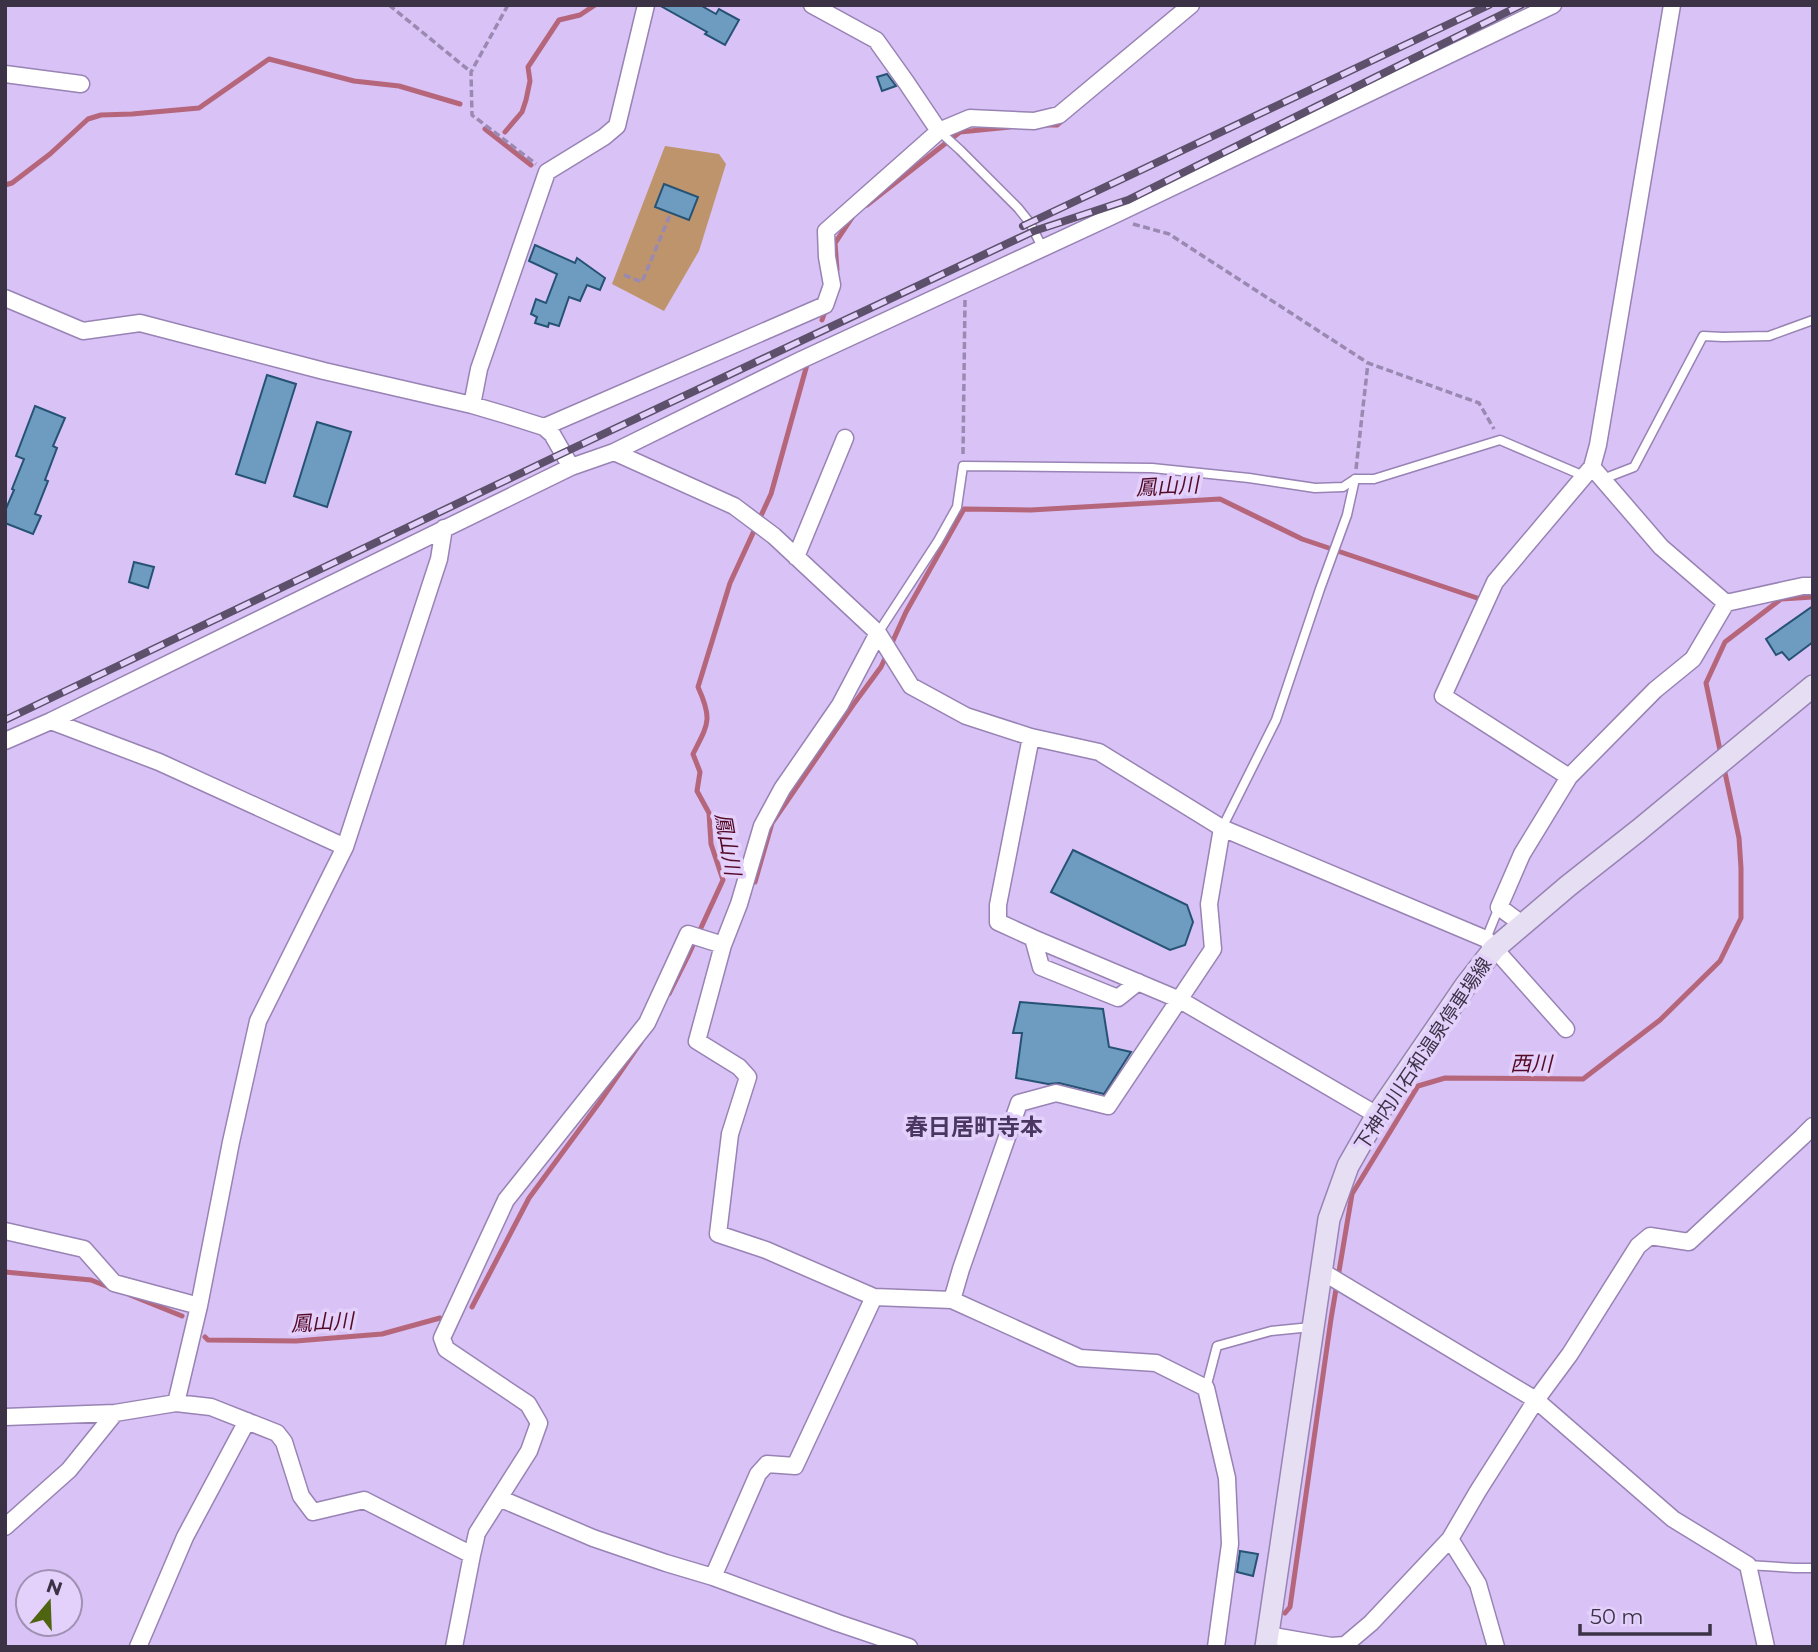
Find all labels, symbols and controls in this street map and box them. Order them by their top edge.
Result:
water label: 鳳山川 [1135,472,1201,500]
water label: 鳳山川 [710,811,746,879]
street label: 下神内川石和温泉停車場線 [1350,953,1496,1155]
water label: 西川 [1510,1051,1554,1076]
district label: 春日居町寺本 [905,1113,1043,1141]
water label: 鳳山川 [290,1308,356,1336]
north arrow [14,1568,84,1638]
text: N [43,1574,65,1601]
scale bar [1580,1592,1710,1636]
text: 50 m [1590,1604,1644,1629]

